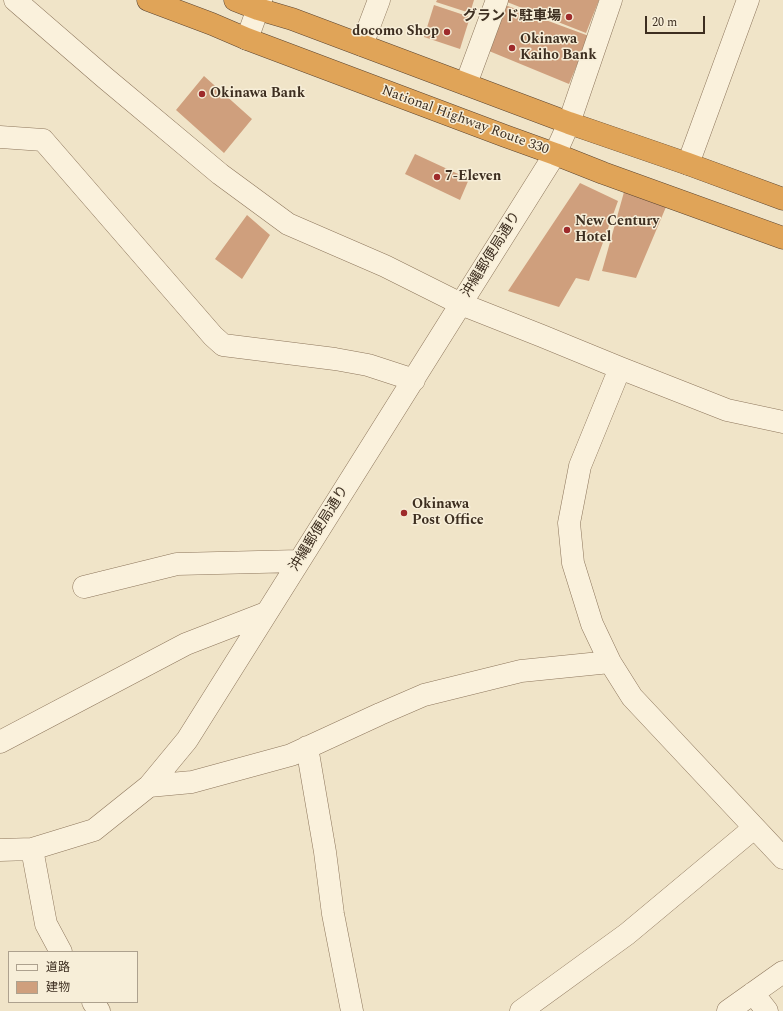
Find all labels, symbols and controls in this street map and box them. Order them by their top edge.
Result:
scale bar [647,8,707,34]
place label: グランド駐車場 [463,9,561,25]
marker: グランド駐車場 [564,12,574,22]
text: 20 m [652,13,677,32]
place label: docomo Shop [352,24,439,40]
marker: docomo Shop [442,27,452,37]
place label: Okinawa Kaiho Bank [520,32,597,64]
marker: Okinawa Kaiho Bank [507,43,517,53]
street label: National Highway Route 330 [379,83,551,159]
place label: Okinawa Bank [210,86,305,102]
marker: Okinawa Bank [197,89,207,99]
place label: 7-Eleven [445,169,501,185]
marker: 7-Eleven [432,172,442,182]
street label: 沖縄郵便局通り [459,209,525,301]
place label: New Century Hotel [575,214,659,246]
marker: New Century Hotel [562,225,572,235]
street label: 沖縄郵便局通り [287,483,353,575]
place label: Okinawa Post Office [412,497,484,530]
marker: Okinawa Post Office [399,508,409,518]
legend [8,951,138,1003]
text: 道路 [46,958,70,977]
text: 建物 [46,978,70,997]

